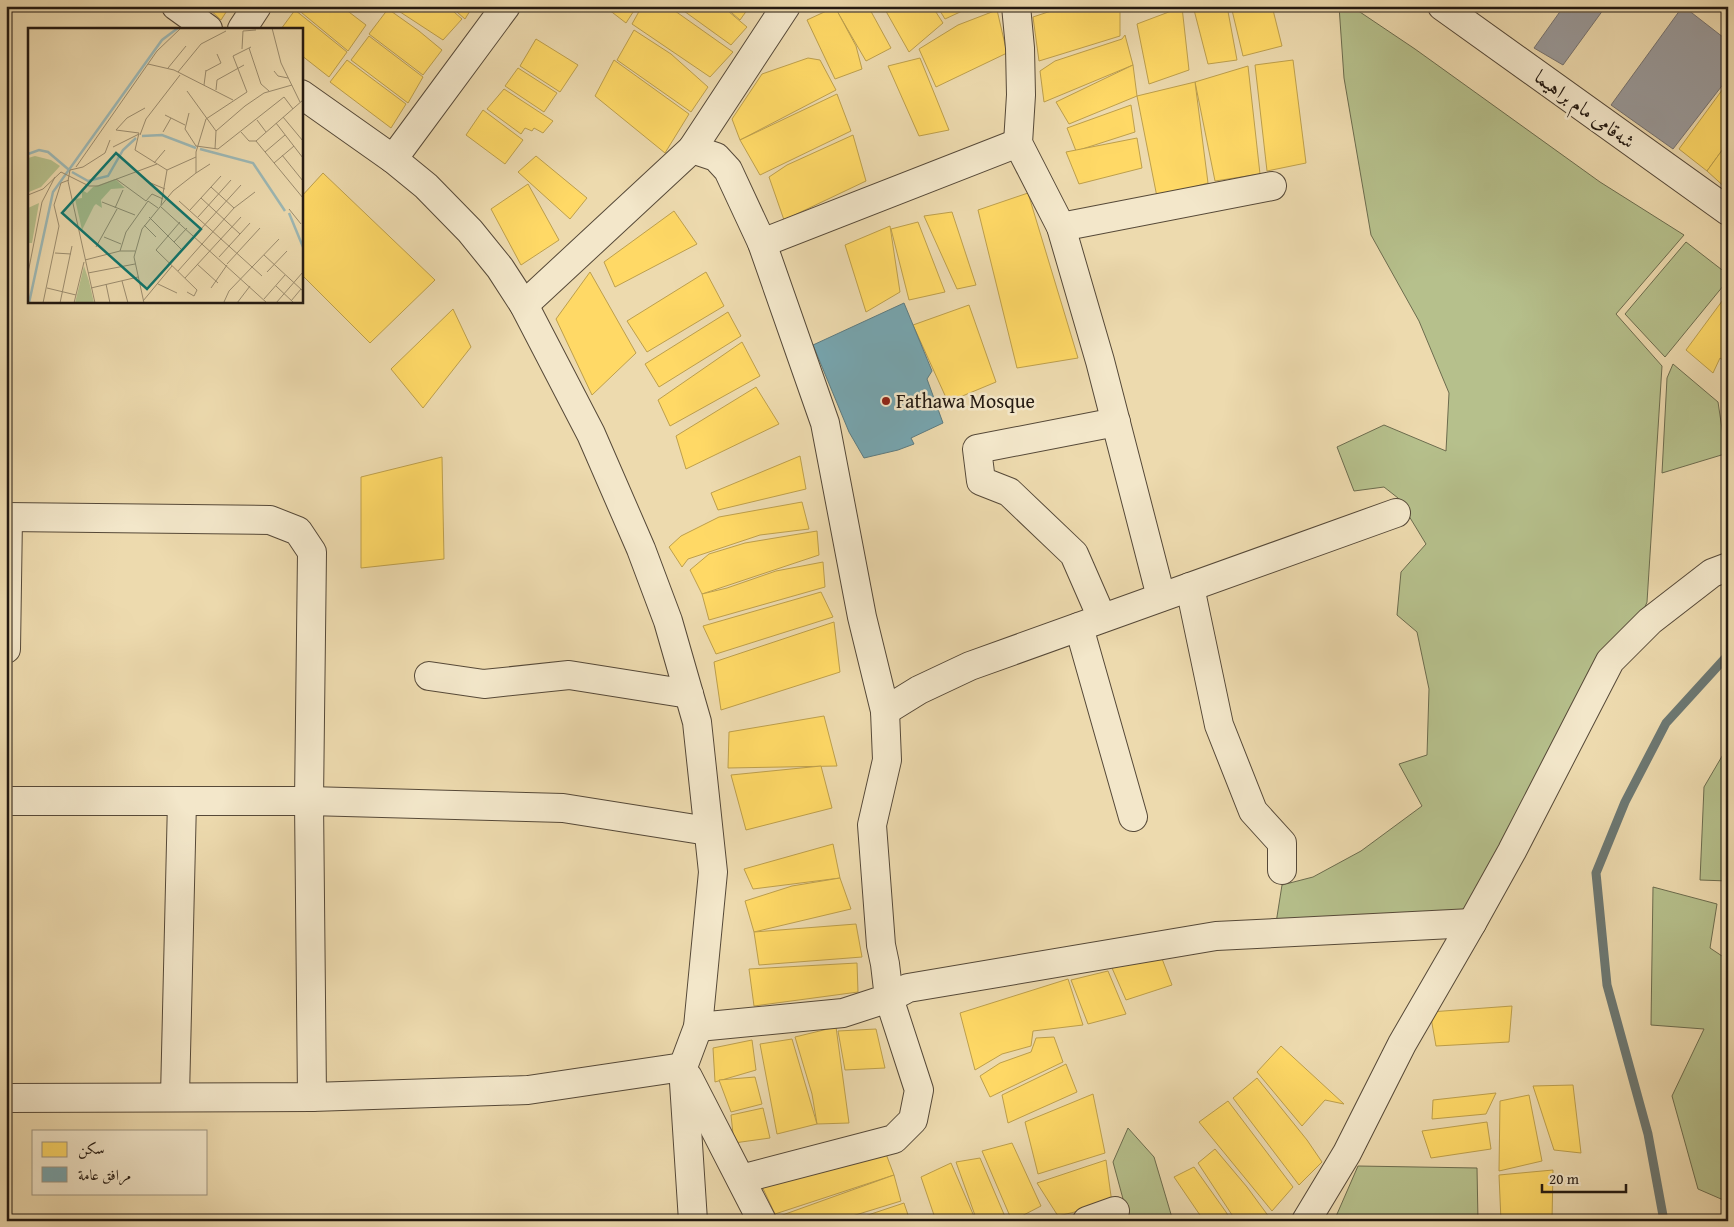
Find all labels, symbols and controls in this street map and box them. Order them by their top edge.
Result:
inset map [28,28,302,302]
street label: شەقامی مام براهیما [1526,62,1642,158]
place label: Fathawa Mosque [896,386,1035,415]
marker: Fathawa Mosque [880,395,892,407]
legend [32,1130,208,1194]
text: سكن [78,1138,105,1159]
scale bar [1542,1162,1625,1194]
text: مرافق عامة [78,1164,131,1186]
text: 20 m [1549,1168,1580,1189]

